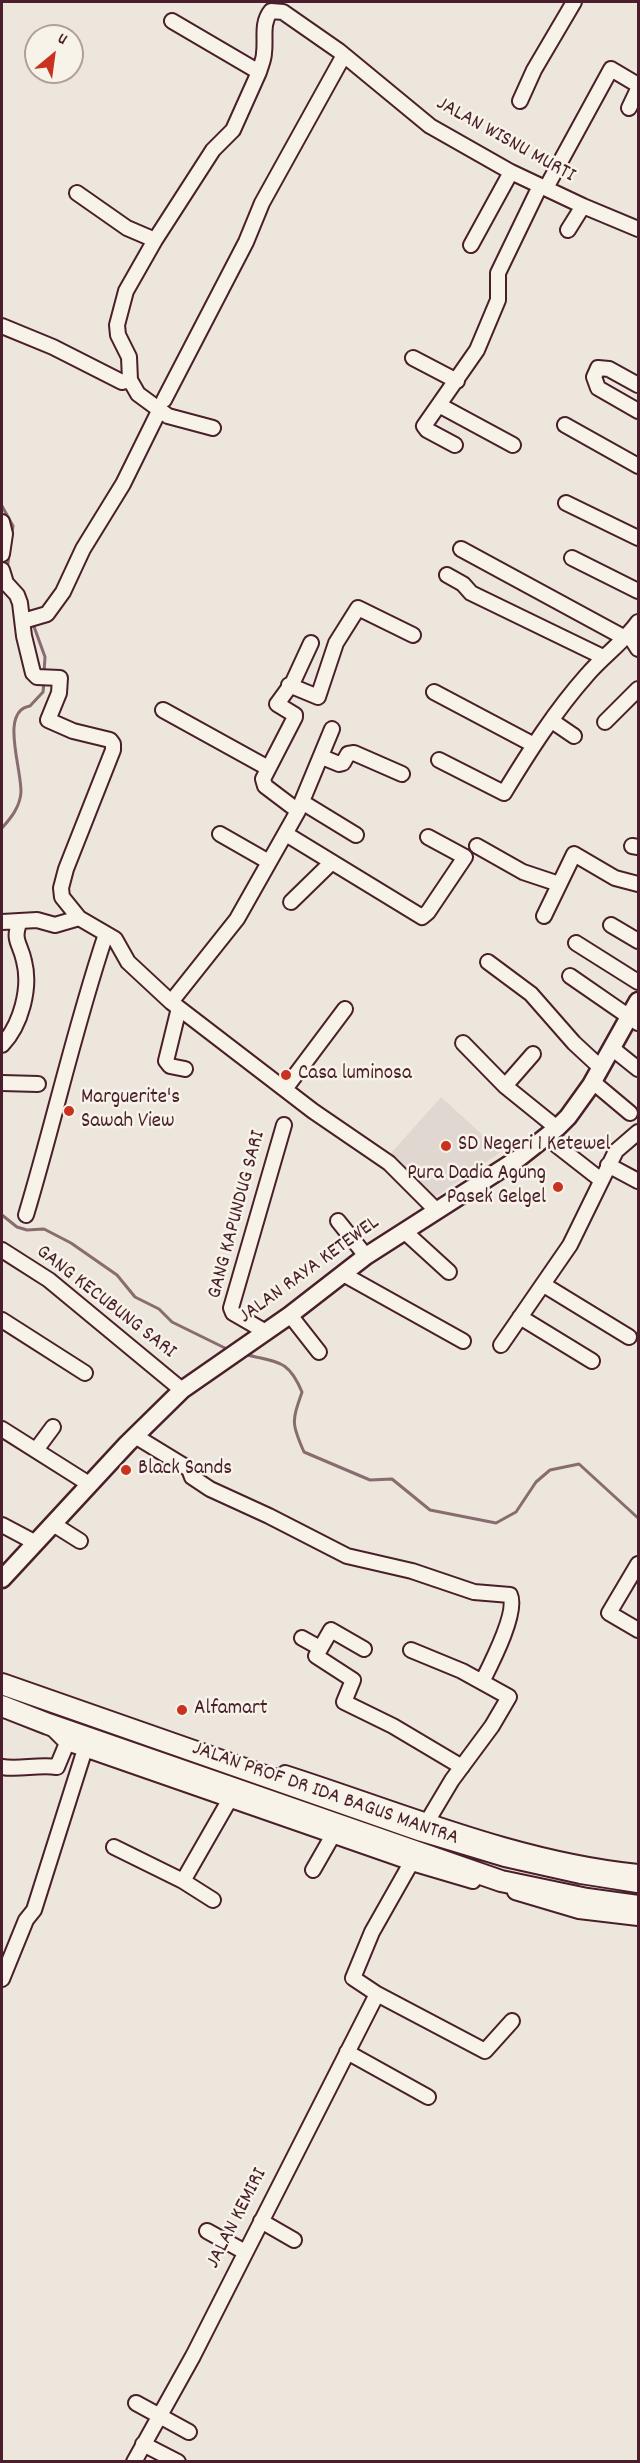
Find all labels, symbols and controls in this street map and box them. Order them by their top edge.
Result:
north arrow [24,24,84,84]
text: U [53,28,71,51]
street label: JALAN WISNU MURTI [431,92,579,190]
place label: Casa luminosa [298,1062,412,1088]
marker: Casa luminosa [279,1068,293,1082]
place label: Marguerite's Sawah View [81,1086,180,1136]
marker: Marguerite's Sawah View [62,1104,76,1118]
street label: GANG KAPUNDUG SARI [203,1128,273,1302]
place label: SD Negeri 1 Ketewel [458,1133,611,1159]
marker: SD Negeri 1 Ketewel [439,1139,453,1153]
place label: Pura Dadia Agung Pasek Gelgel [407,1162,546,1212]
marker: Pura Dadia Agung Pasek Gelgel [551,1180,565,1194]
street label: JALAN RAYA KETEWEL [235,1212,385,1330]
street label: GANG KECUBUNG SARI [30,1240,180,1366]
place label: Black Sands [138,1457,232,1483]
marker: Black Sands [119,1463,133,1477]
place label: Alfamart [194,1697,268,1723]
marker: Alfamart [175,1703,189,1717]
street label: JALAN PROF DR IDA BAGUS MANTRA [188,1737,462,1853]
street label: JALAN KEMIRI [202,2165,274,2273]

